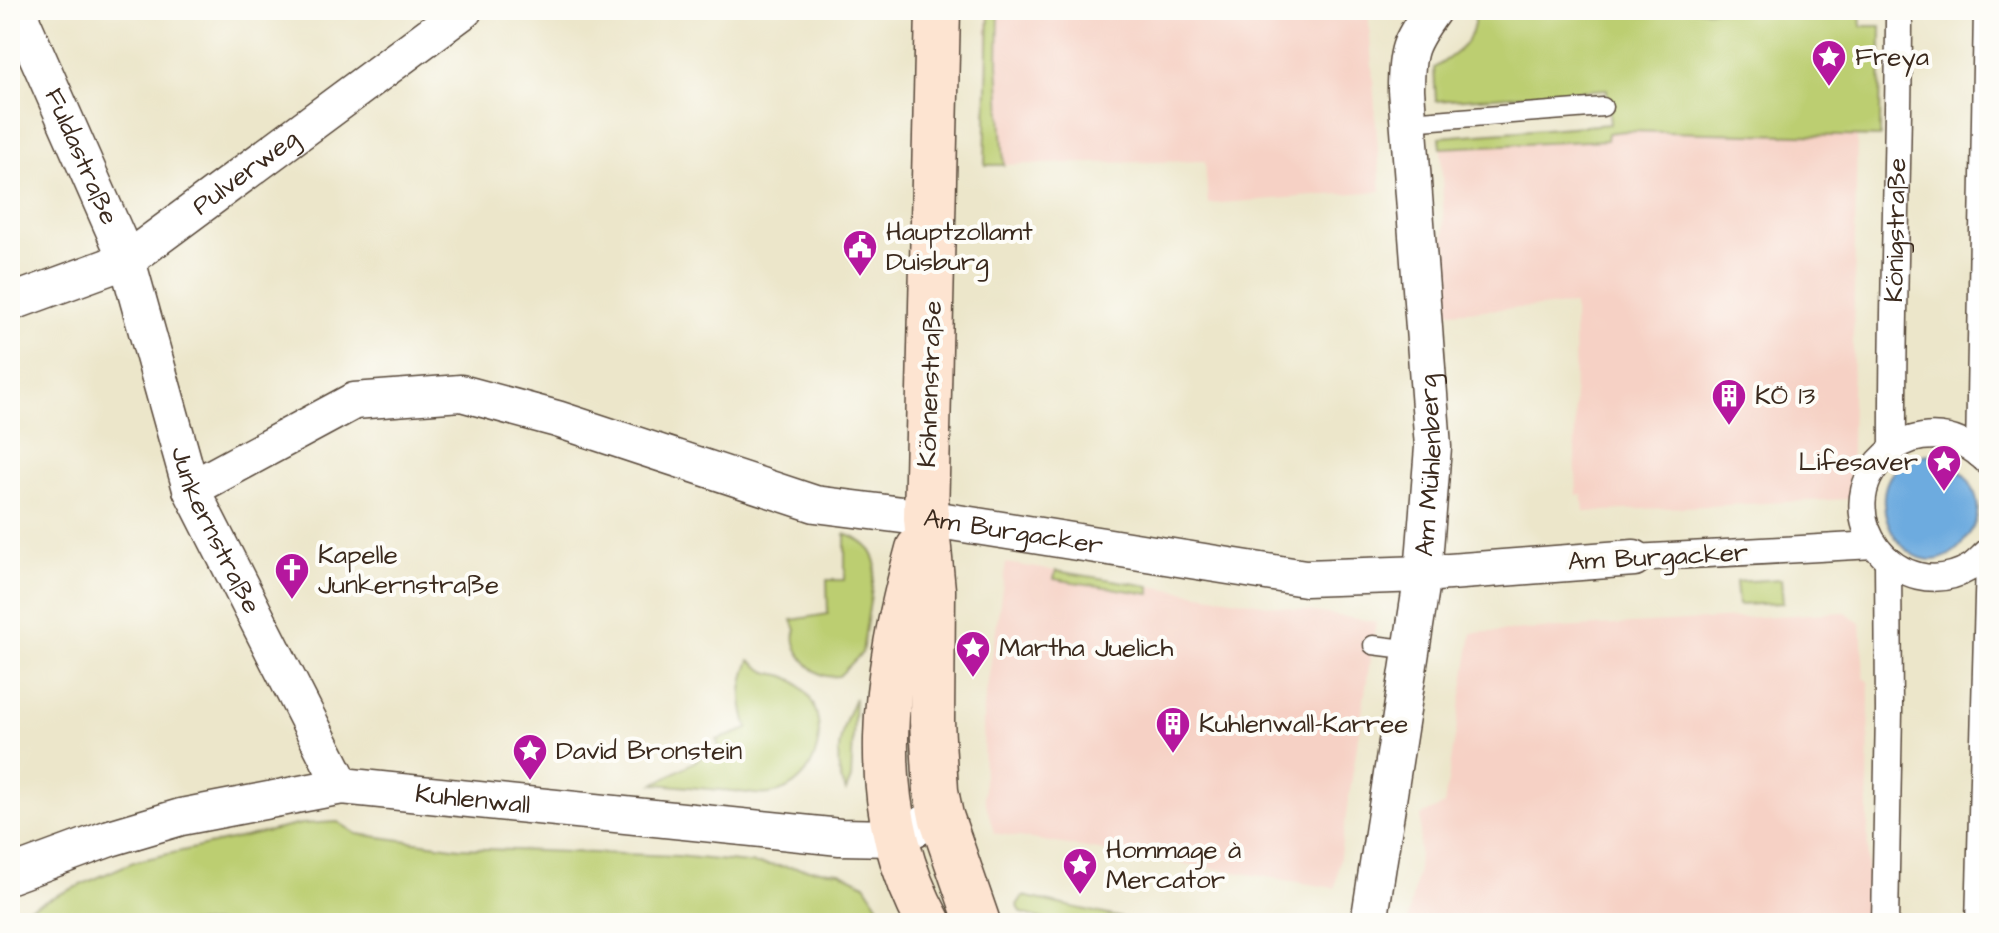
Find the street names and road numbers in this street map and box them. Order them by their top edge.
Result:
street label: Fuldastraße [36,83,127,230]
street label: Pulverweg [185,121,307,224]
street label: Königstraße [1876,157,1915,303]
street label: Köhnenstraße [909,300,951,468]
street label: Am Mühlenberg [1406,373,1451,558]
street label: Junkernstraße [162,442,269,620]
street label: Am Burgacker [921,500,1106,564]
street label: Am Burgacker [1567,534,1749,582]
street label: Kuhlenwall [413,776,532,823]

